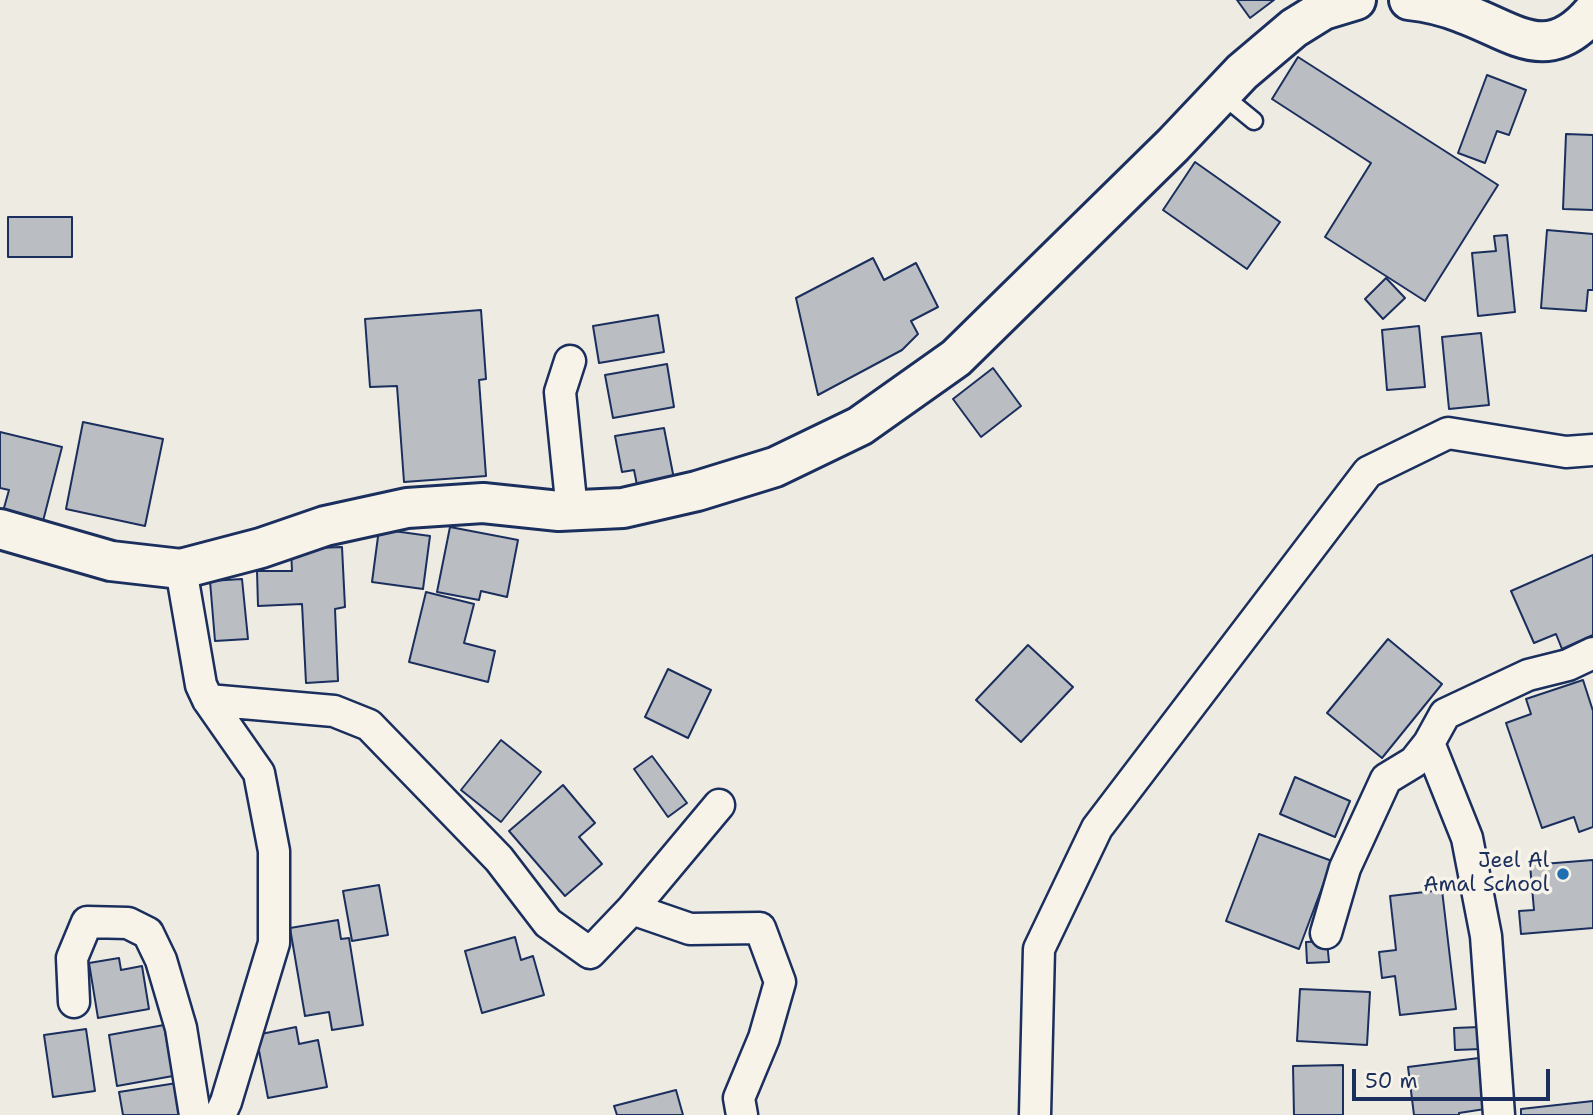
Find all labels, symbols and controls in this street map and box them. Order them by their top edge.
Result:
place label: Jeel Al Amal School [1423,849,1549,899]
marker: Jeel Al Amal School [1555,866,1571,882]
scale bar [1355,1056,1553,1100]
text: 50 m [1365,1067,1418,1095]

